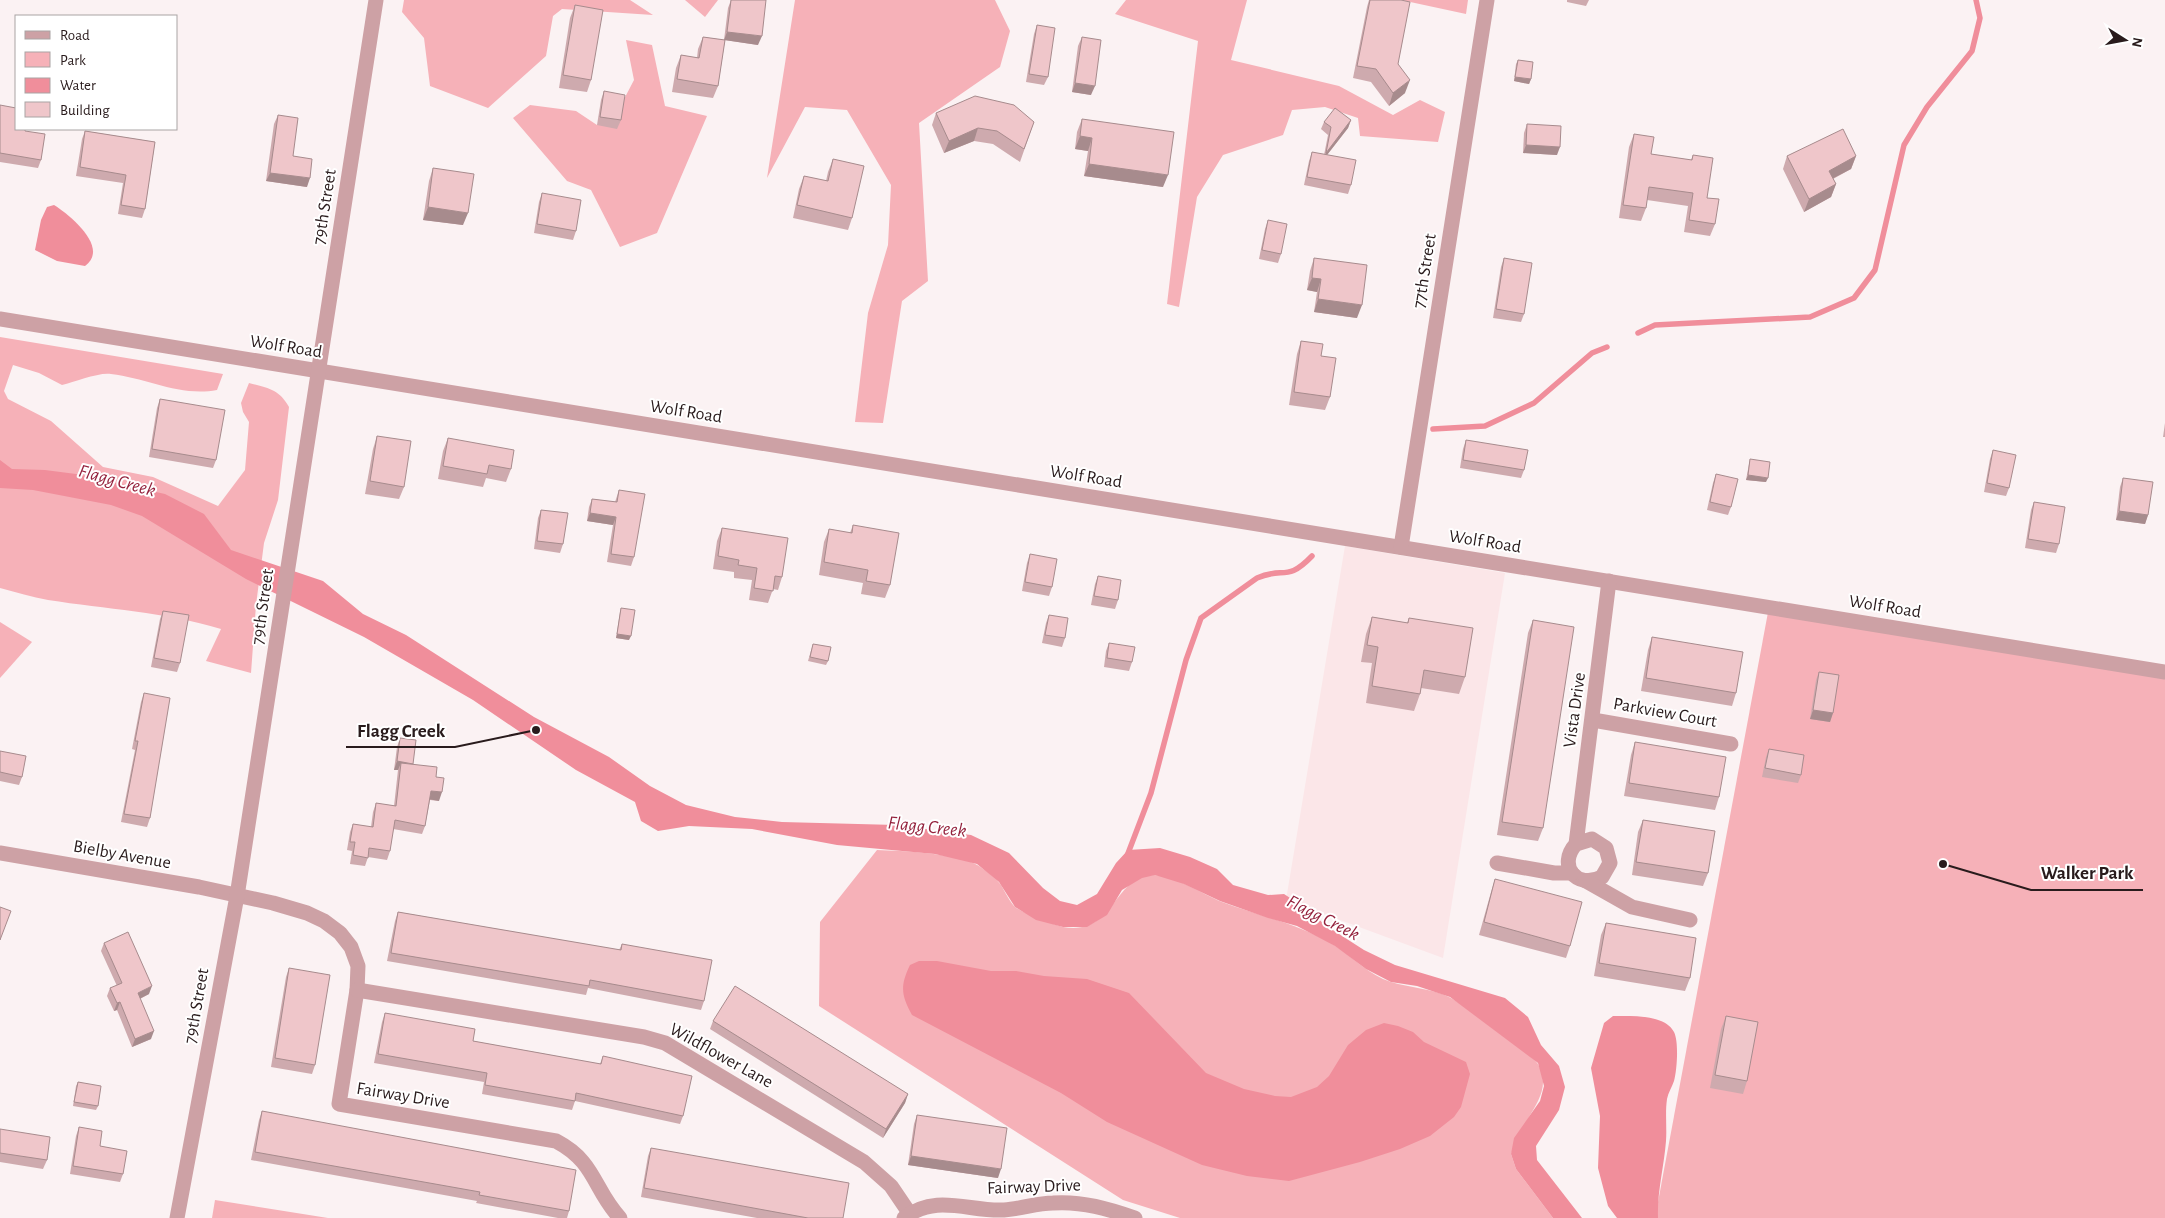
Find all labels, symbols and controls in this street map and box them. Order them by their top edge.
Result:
legend [15,15,178,130]
north arrow [2100,15,2150,65]
text: Road [60,28,90,43]
text: N [2129,36,2145,48]
text: Park [60,53,86,68]
text: Water [60,78,96,93]
text: Building [60,103,110,118]
street label: 79th Street [310,168,340,246]
street label: 77th Street [1410,232,1440,310]
street label: Wolf Road [249,332,323,362]
street label: Wolf Road [649,397,723,427]
water label: Flagg Creek [76,462,158,500]
street label: Wolf Road [1049,462,1123,492]
street label: Wolf Road [1448,527,1522,557]
street label: 79th Street [249,568,277,646]
street label: Wolf Road [1848,592,1922,622]
street label: Vista Drive [1561,671,1589,749]
street label: Parkview Court [1612,695,1718,731]
callout: Flagg Creek [346,713,455,747]
text: Flagg Creek [357,722,446,741]
water label: Flagg Creek [887,813,967,841]
street label: Bielby Avenue [72,838,172,872]
callout: Walker Park [2031,856,2143,890]
text: Walker Park [2041,864,2134,883]
water label: Flagg Creek [1284,892,1363,944]
street label: 79th Street [182,967,213,1045]
street label: Wildflower Lane [666,1020,776,1092]
street label: Fairway Drive [355,1080,451,1112]
street label: Fairway Drive [987,1176,1081,1198]

